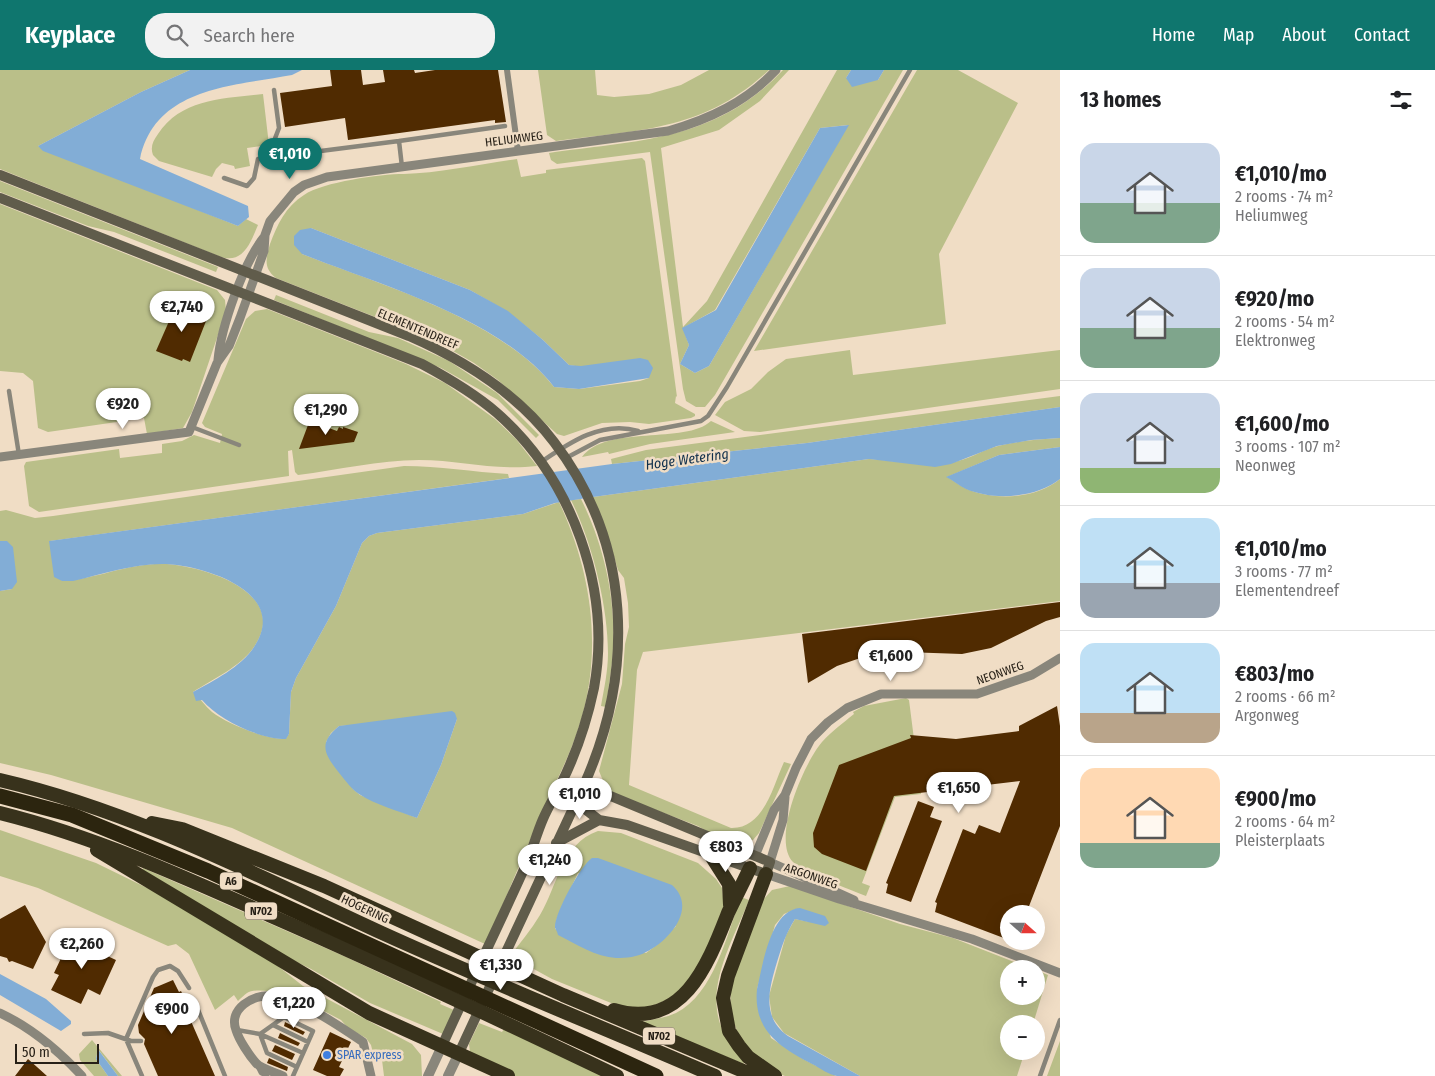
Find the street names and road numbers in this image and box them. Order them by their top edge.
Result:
street label: HELIUMWEG [484,128,544,150]
street label: ELEMENTENDREEF [375,306,461,353]
street label: NEONWEG [975,658,1026,688]
street label: ARGONWEG [782,860,840,892]
road number: A6 [220,872,242,889]
street label: HOGERING [339,892,391,926]
road number: N702 [245,902,277,919]
road number: N702 [643,1028,675,1044]

